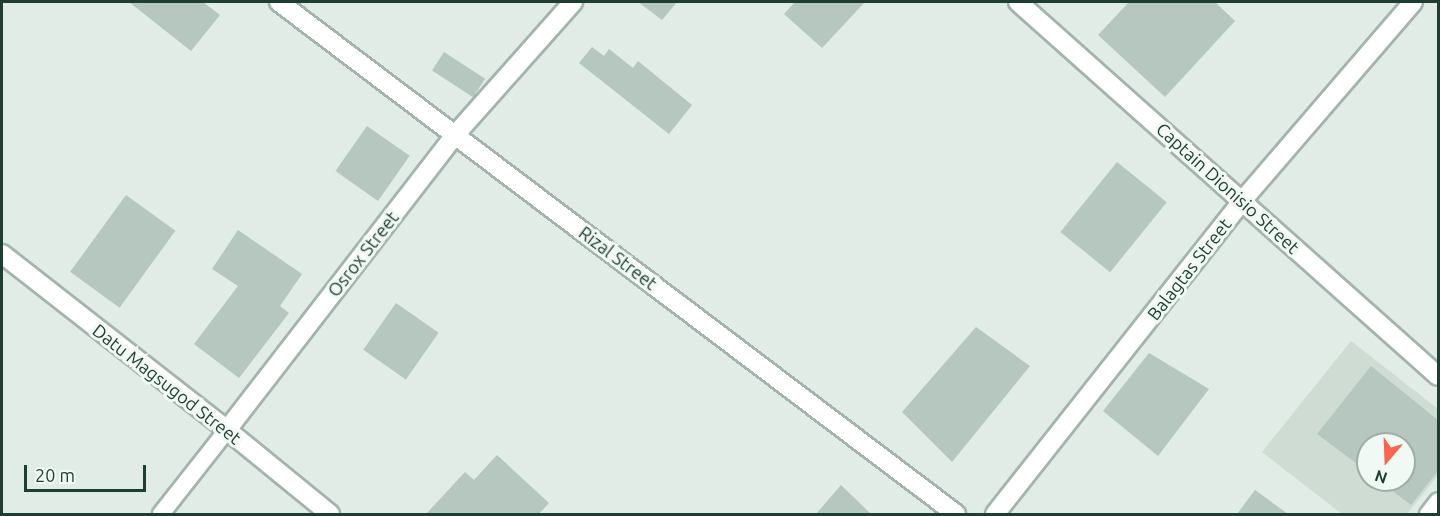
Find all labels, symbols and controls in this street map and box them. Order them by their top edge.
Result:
street label: Captain Dionisio Street [1152,118,1304,258]
street label: Osrox Street [323,207,403,301]
street label: Balagtas Street [1142,214,1236,324]
street label: Rizal Street [575,222,661,294]
street label: Datu Magsugod Street [88,319,246,449]
north arrow [1356,432,1416,492]
scale bar [27,453,148,491]
text: 20 m [35,465,75,485]
text: N [1372,467,1389,488]

